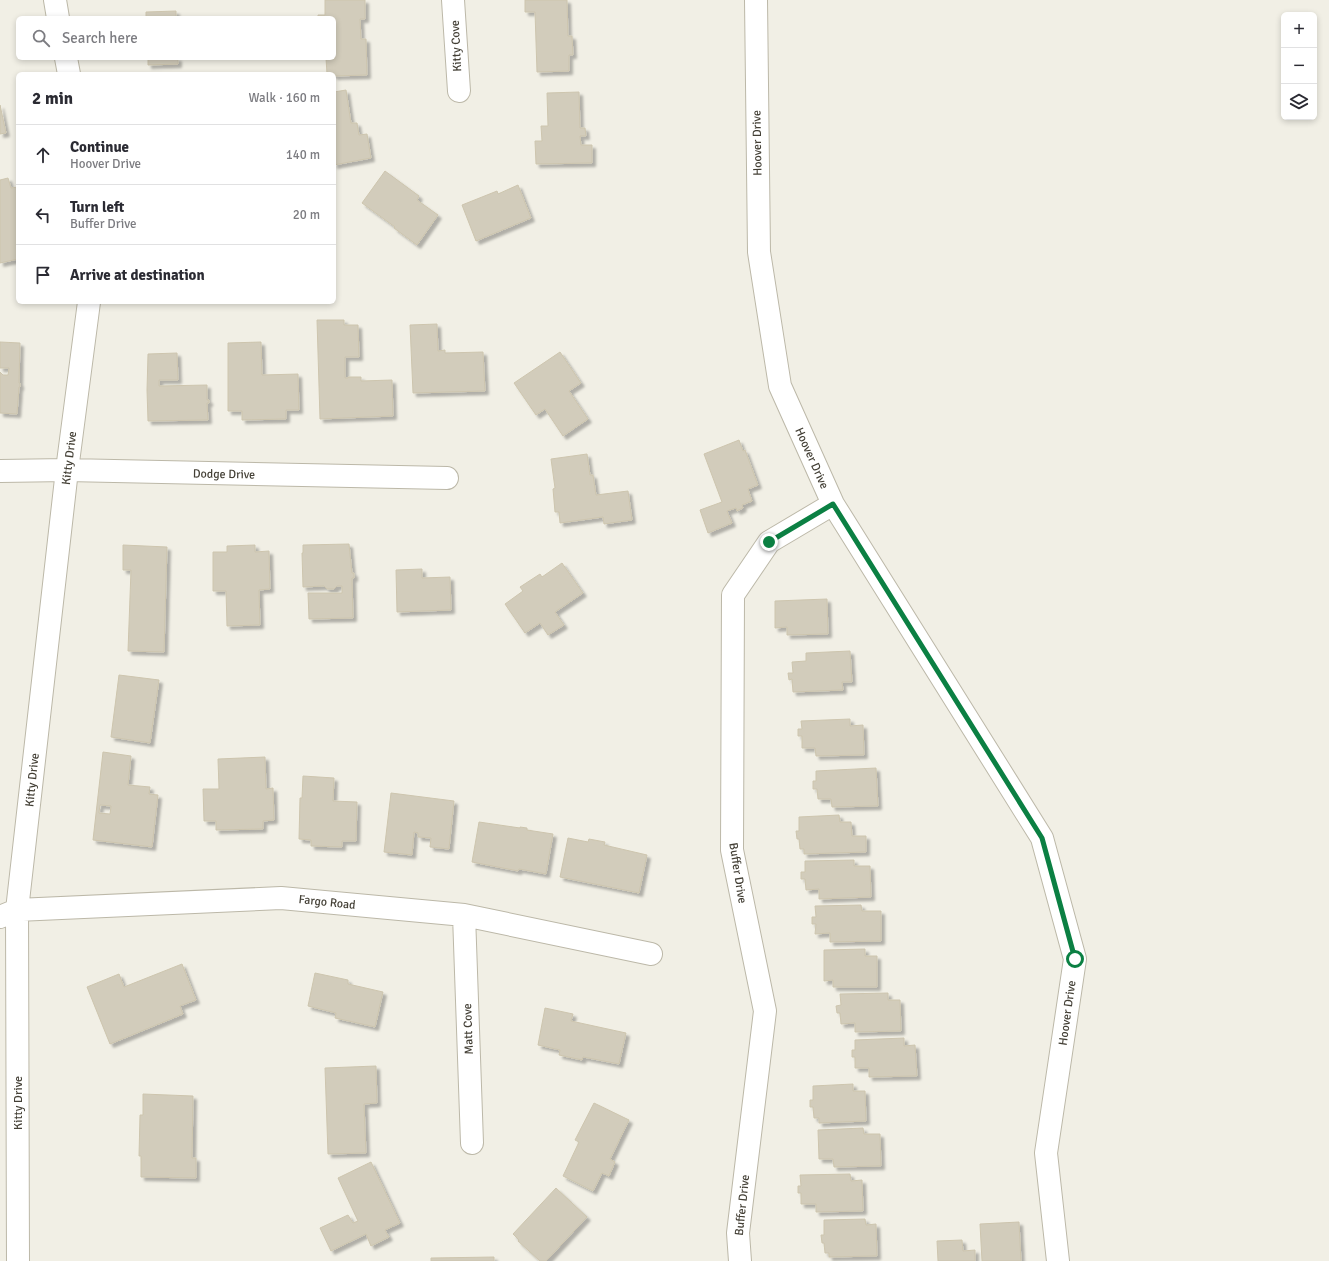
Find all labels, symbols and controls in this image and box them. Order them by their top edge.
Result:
map controls [1281,12,1317,120]
button: + [1281,12,1317,48]
search box [16,16,336,60]
street label: Kitty Cove [448,20,465,72]
icon: search [30,27,52,49]
text: Search here [62,29,138,47]
button: − [1281,48,1317,84]
button: layers [1281,84,1317,120]
text: 2 min [32,88,73,109]
text: Walk · 160 m [249,90,320,106]
street label: Hoover Drive [749,110,766,176]
text: Continue [70,138,129,156]
icon: ahead [32,144,54,166]
text: 140 m [286,147,320,163]
text: Hoover Drive [70,156,141,172]
text: Turn left [70,198,124,216]
icon: left [32,204,54,226]
text: 20 m [293,207,320,223]
text: Buffer Drive [70,216,136,232]
icon: arrive [32,264,54,286]
text: Arrive at destination [70,266,205,284]
street label: Hoover Drive [791,425,832,491]
street label: Kitty Drive [59,430,80,486]
street label: Dodge Drive [193,466,255,483]
route end [760,533,778,551]
street label: Kitty Drive [22,752,43,808]
street label: Buffer Drive [725,842,750,905]
street label: Fargo Road [298,892,356,913]
route start [1066,950,1084,968]
street label: Hoover Drive [1055,980,1079,1047]
street label: Matt Cove [460,1003,477,1055]
street label: Kitty Drive [11,1076,26,1130]
street label: Buffer Drive [732,1174,753,1236]

